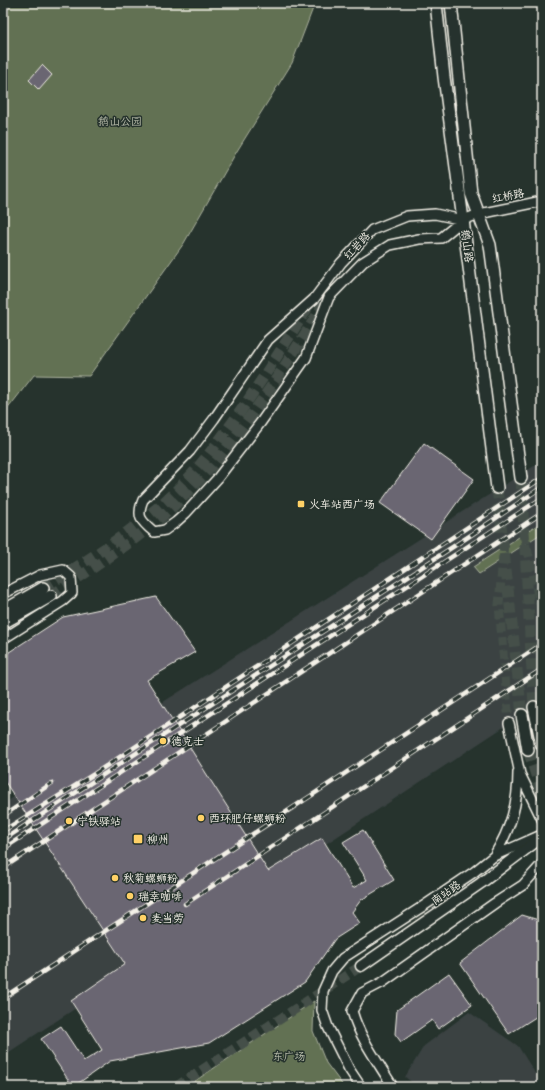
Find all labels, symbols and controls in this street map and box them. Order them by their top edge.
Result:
park label: 鹅山公园 [98,114,142,129]
street label: 红桥路 [490,185,526,207]
street label: 红岩路 [340,229,374,263]
street label: 鹅山路 [458,229,476,263]
place label: 火车站西广场 [309,497,375,512]
marker: 火车站西广场 [296,499,306,509]
place label: 德克士 [171,734,204,749]
marker: 德克士 [158,736,168,746]
place label: 西环肥仔螺蛳粉 [209,811,286,826]
marker: 西环肥仔螺蛳粉 [196,813,206,823]
place label: 宁铁驿站 [77,814,121,829]
marker: 宁铁驿站 [64,816,74,826]
place label: 柳州 [147,832,169,847]
marker: 柳州 [132,833,144,845]
place label: 秋菊螺蛳粉 [123,871,178,886]
marker: 秋菊螺蛳粉 [110,873,120,883]
street label: 南站路 [428,877,464,909]
place label: 瑞幸咖啡 [138,889,182,904]
marker: 瑞幸咖啡 [125,891,135,901]
place label: 麦当劳 [151,911,184,926]
marker: 麦当劳 [138,913,148,923]
park label: 东广场 [273,1049,306,1064]

